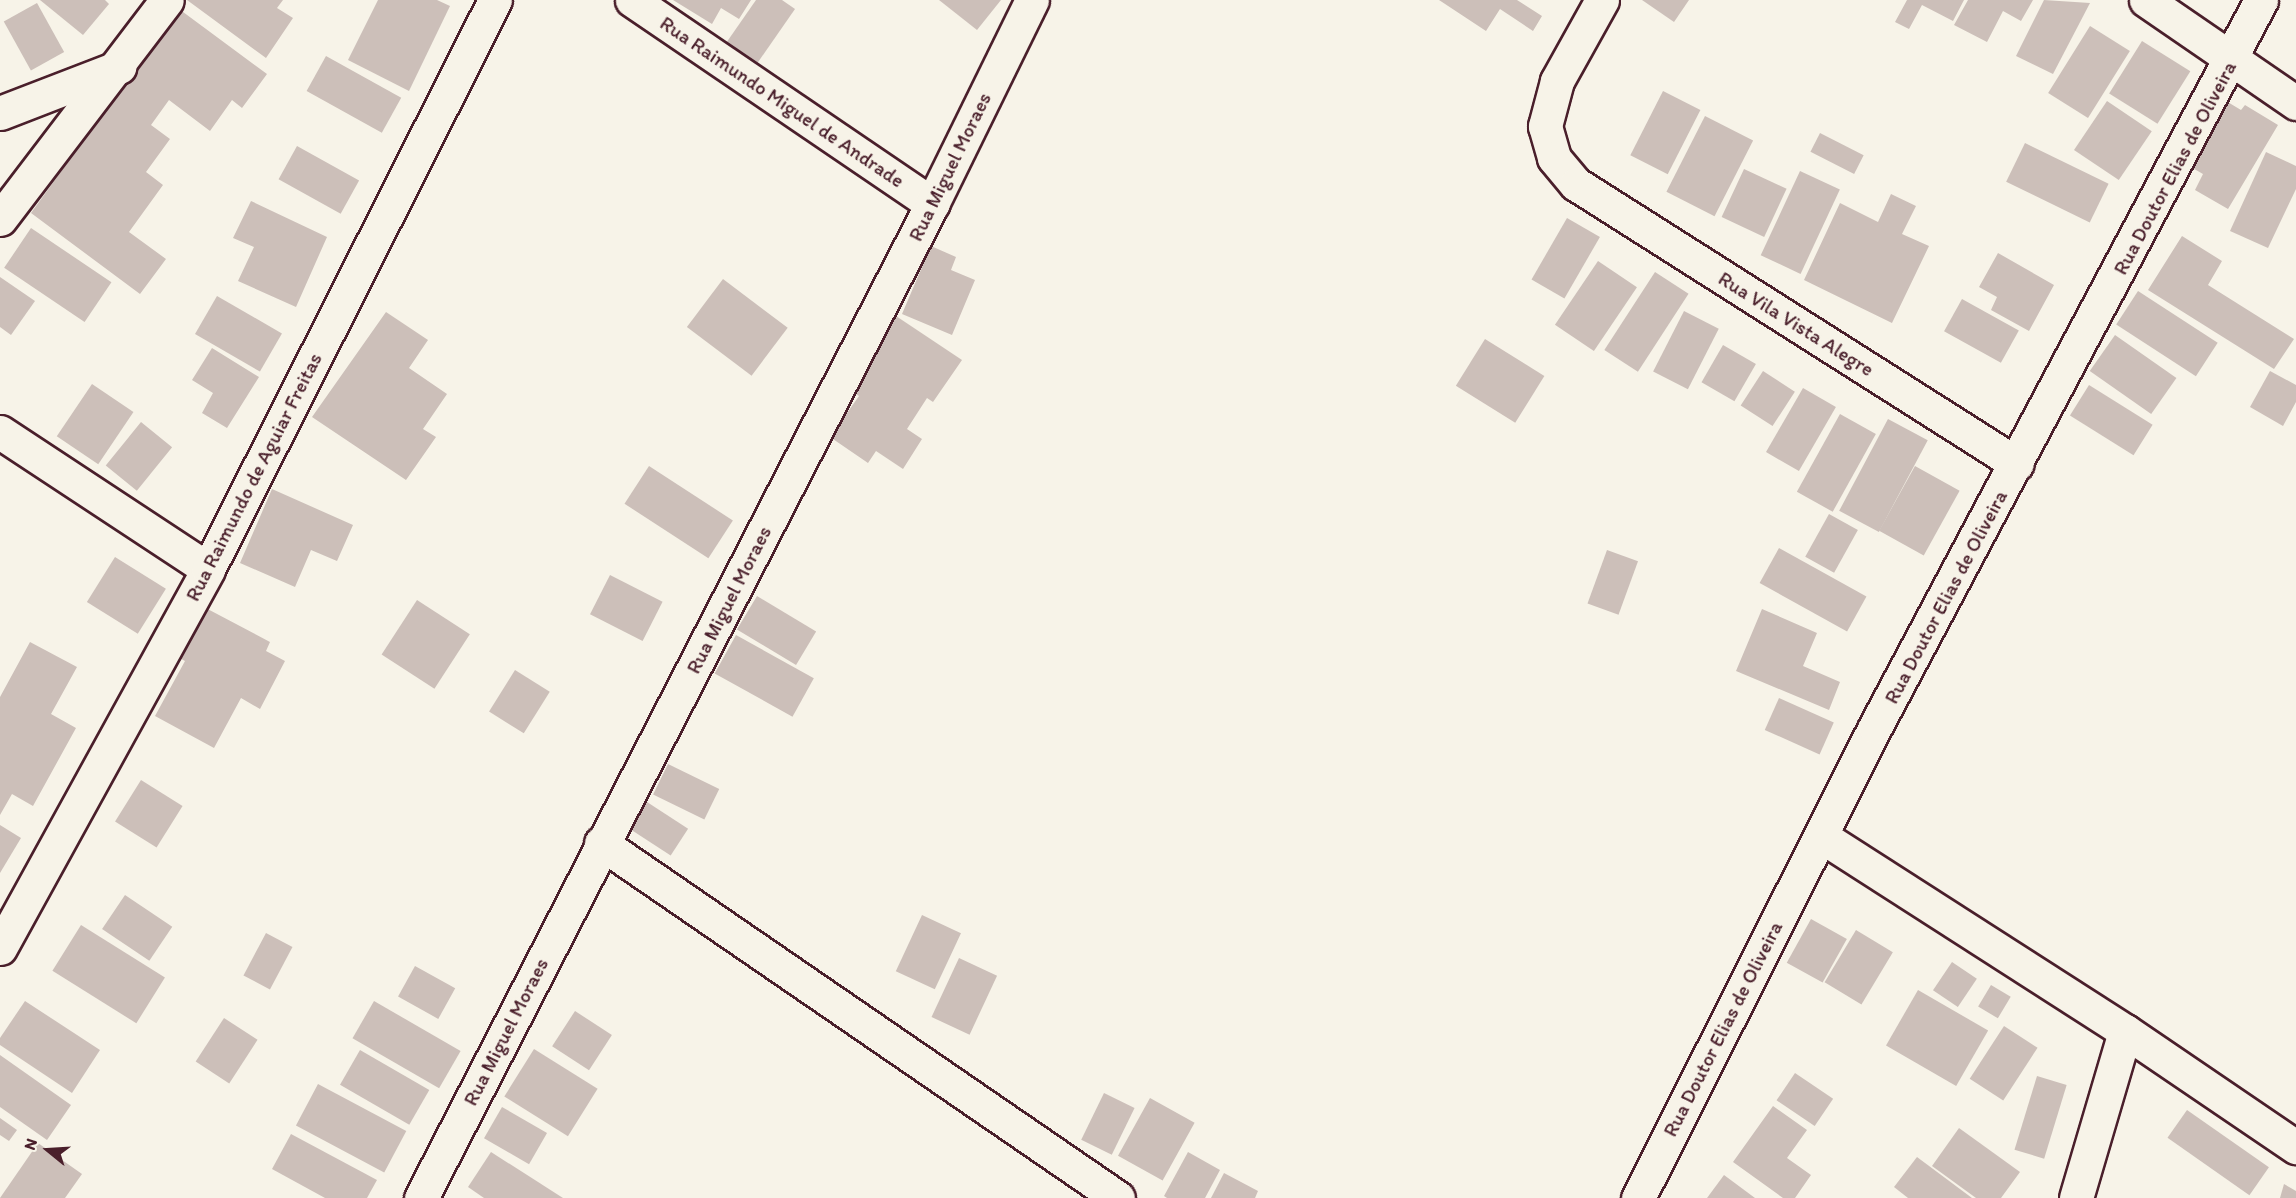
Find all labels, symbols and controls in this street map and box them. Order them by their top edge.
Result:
street label: Rua Raimundo Miguel de Andrade [655,11,909,193]
street label: Rua Doutor Elias de Oliveira [2108,57,2242,279]
street label: Rua Miguel Moraes [904,89,996,245]
street label: Rua Vila Vista Alegre [1714,267,1878,381]
street label: Rua Raimundo de Aguiar Freitas [181,349,327,605]
street label: Rua Doutor Elias de Oliveira [1879,486,2013,708]
street label: Rua Miguel Moraes [682,523,776,677]
street label: Rua Doutor Elias de Oliveira [1658,917,1788,1141]
street label: Rua Miguel Moraes [459,955,553,1109]
north arrow [18,1120,78,1180]
text: N [20,1136,41,1152]

